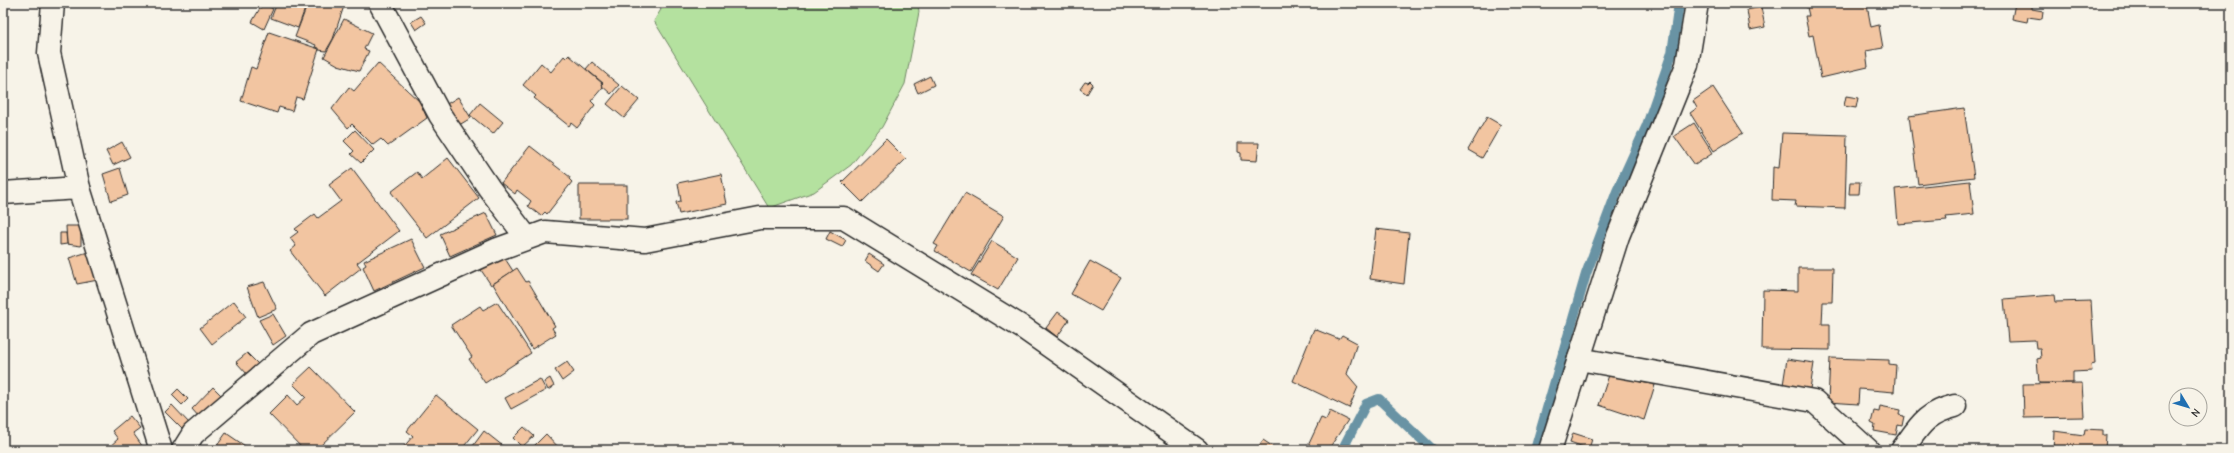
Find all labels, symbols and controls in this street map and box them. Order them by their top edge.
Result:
north arrow [2168,387,2208,427]
text: N [2188,406,2203,420]

